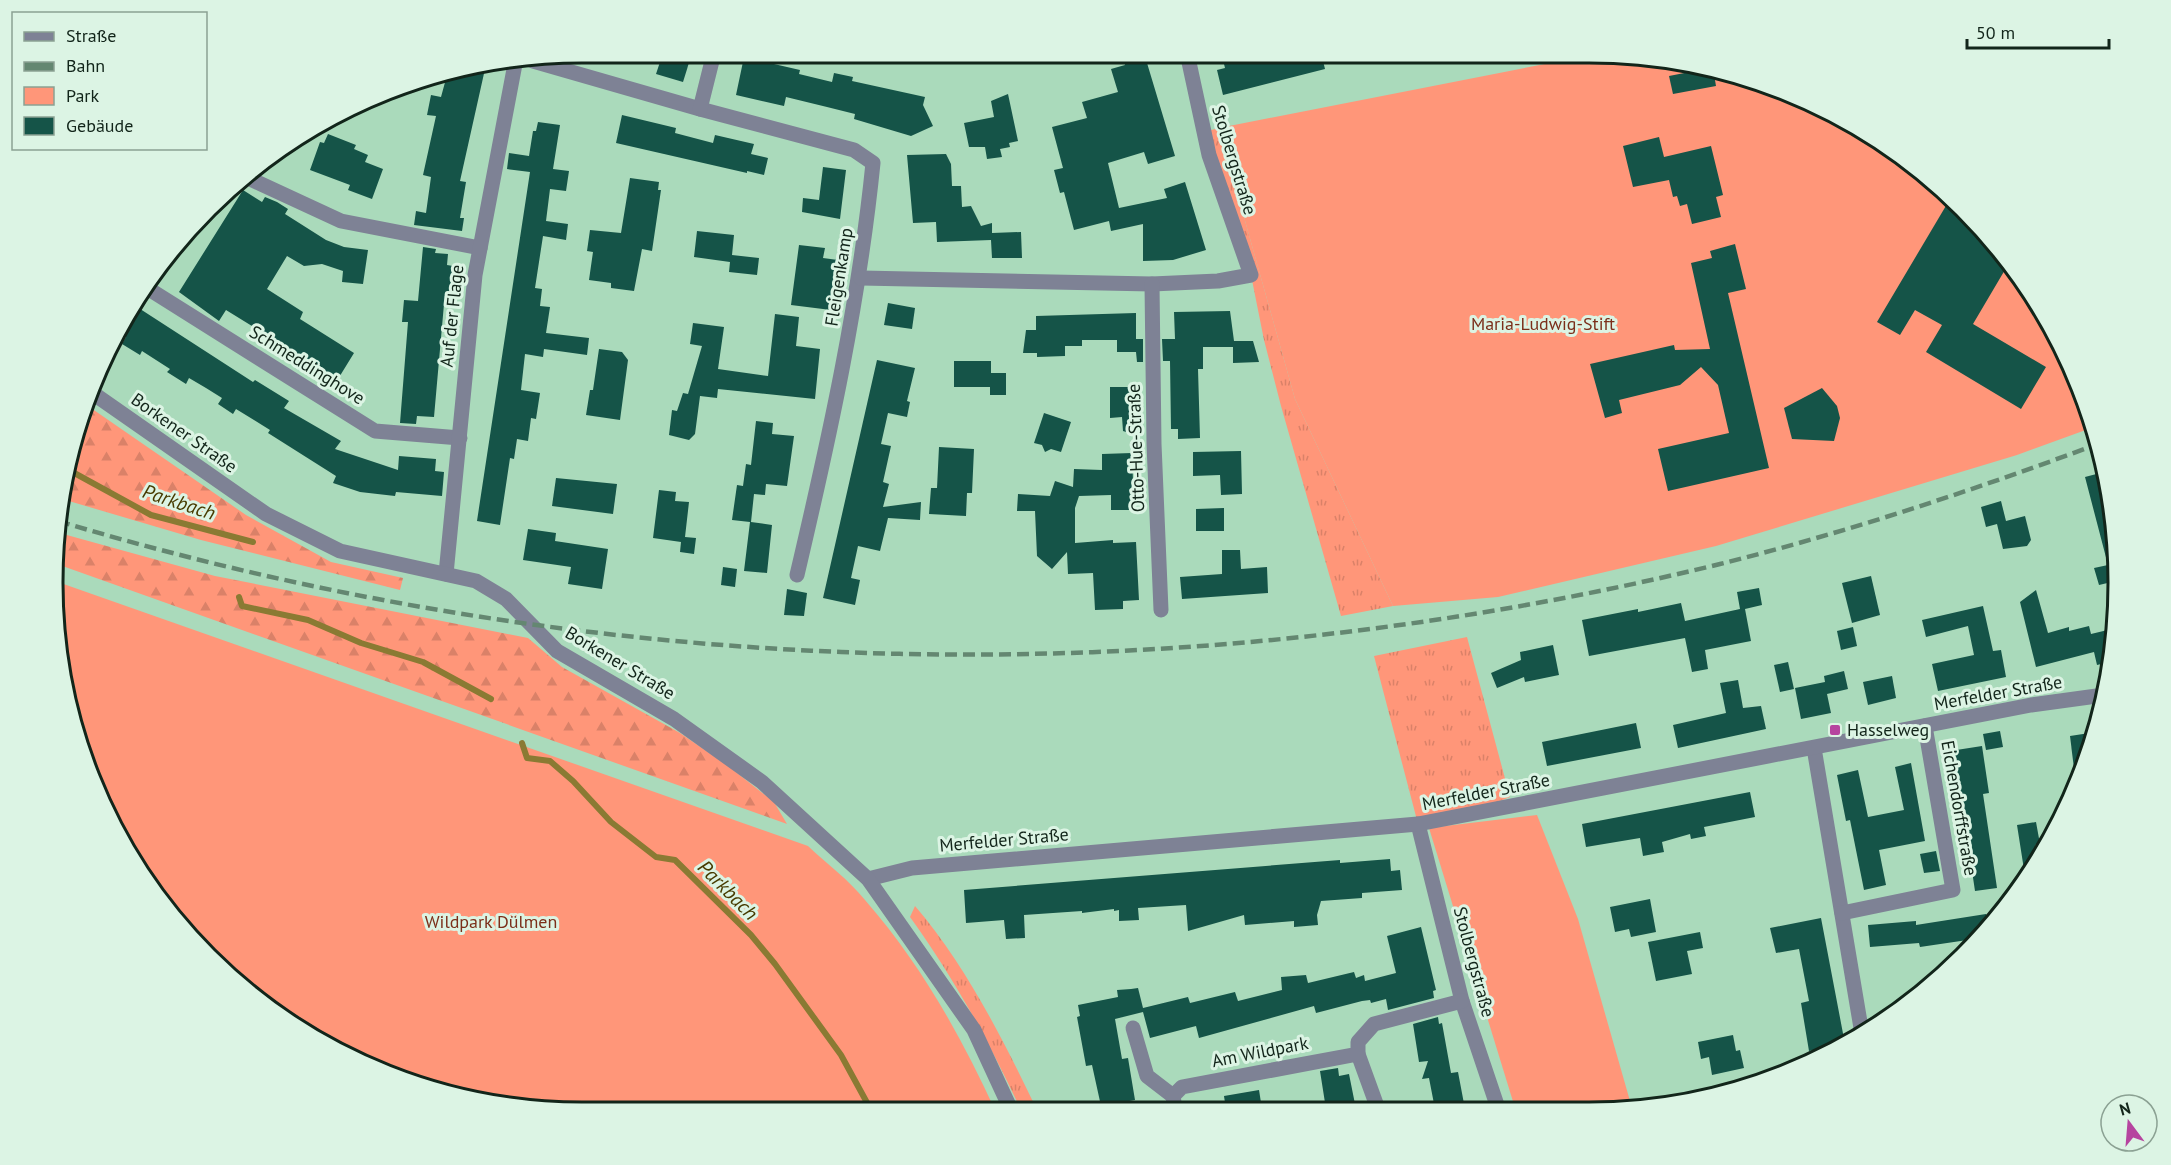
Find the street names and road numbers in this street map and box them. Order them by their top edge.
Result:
street label: Stolbergstraße [1207,102,1262,218]
street label: Fleigenkamp [819,226,858,328]
street label: Auf der Flage [435,264,468,368]
street label: Schmeddinghove [245,320,369,409]
street label: Otto-Hue-Straße [1122,383,1149,513]
street label: Borkener Straße [127,388,242,478]
street label: Borkener Straße [561,621,679,704]
street label: Merfelder Straße [1932,670,2064,715]
street label: Eichendorffstraße [1936,739,1983,877]
street label: Merfelder Straße [1420,768,1552,815]
street label: Merfelder Straße [938,822,1070,857]
street label: Stolbergstraße [1449,904,1500,1020]
street label: Am Wildpark [1210,1031,1310,1072]

